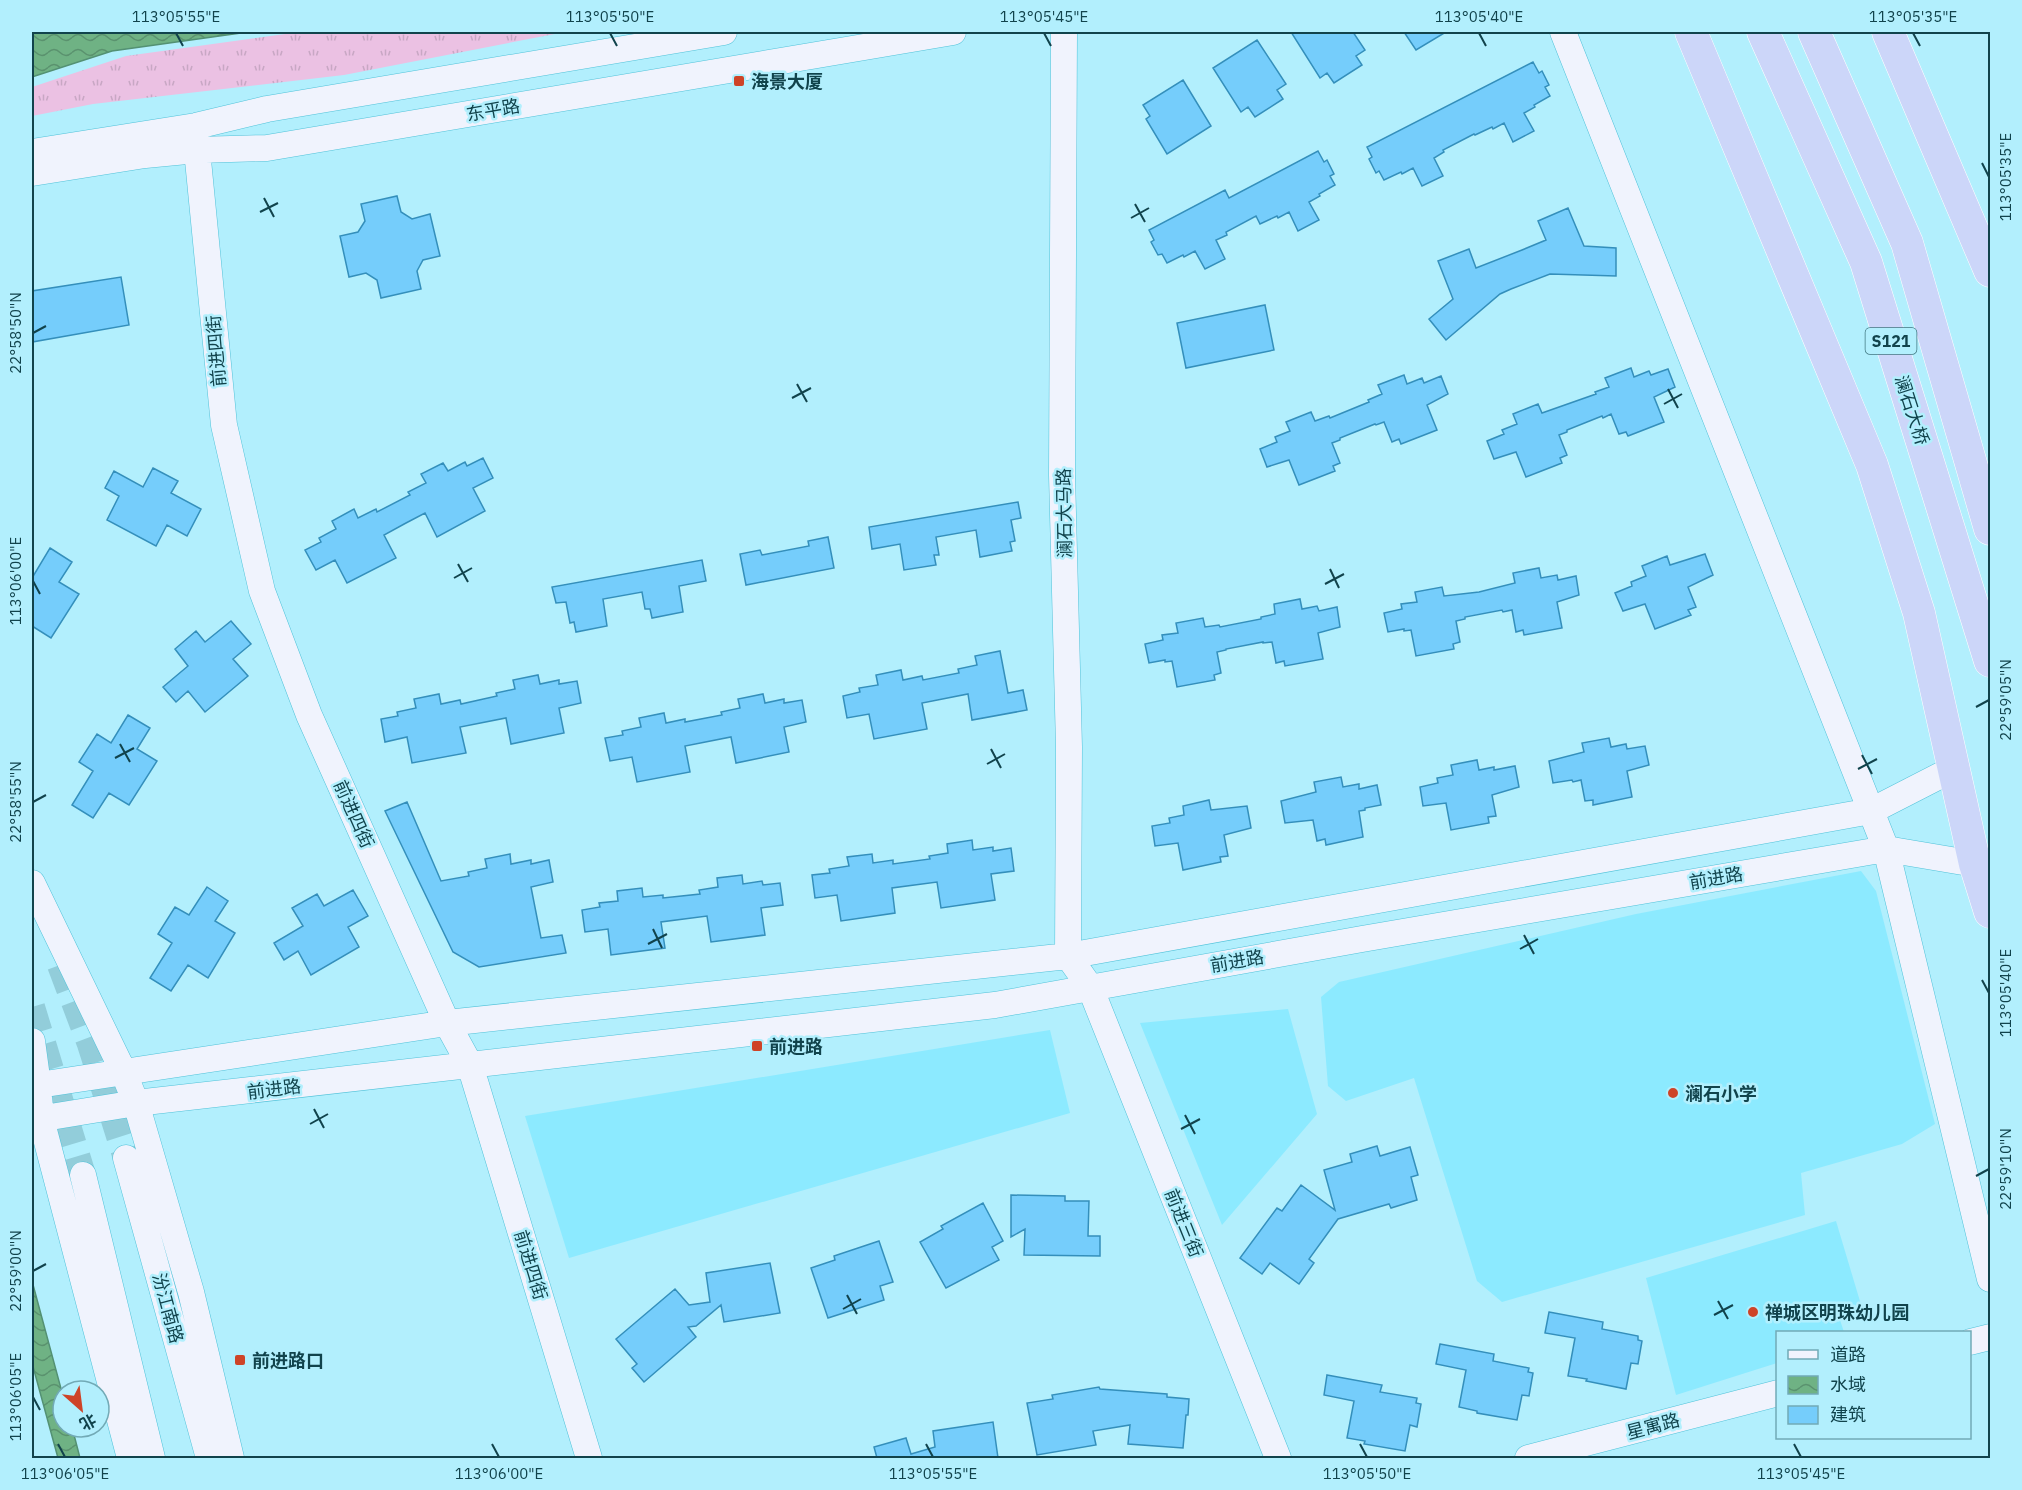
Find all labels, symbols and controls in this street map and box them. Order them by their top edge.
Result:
text: 113°05'55"E [132,7,220,26]
text: 113°05'50"E [566,7,654,26]
text: 113°05'45"E [1000,7,1088,26]
text: 113°05'40"E [1435,7,1523,26]
text: 113°05'35"E [1869,7,1957,26]
place label: 海景大厦 [751,70,823,93]
marker: 海景大厦 [732,74,746,88]
street label: 东平路 [464,94,522,126]
text: 113°05'35"E [1996,133,2015,221]
text: 22°58'50"N [6,292,25,374]
street label: 前进四街 [201,314,231,388]
road number: S121 [1866,328,1916,354]
street label: 澜石大桥 [1890,372,1934,448]
street label: 澜石大马路 [1052,468,1076,558]
text: 113°06'00"E [6,537,25,625]
text: 22°59'05"N [1996,659,2015,741]
text: 22°58'55"N [6,761,25,843]
street label: 前进四街 [329,776,379,852]
street label: 前进路 [1687,862,1745,894]
street label: 前进路 [1208,945,1266,977]
text: 113°05'40"E [1996,949,2015,1037]
place label: 前进路 [769,1035,823,1058]
marker: 前进路 [750,1039,764,1053]
street label: 前进路 [246,1074,302,1104]
place label: 澜石小学 [1685,1082,1757,1105]
marker: 澜石小学 [1666,1086,1680,1100]
text: 22°59'10"N [1996,1128,2015,1210]
street label: 前进三街 [1160,1185,1208,1261]
street label: 前进四街 [509,1227,553,1303]
text: 22°59'00"N [6,1230,25,1312]
street label: 汾江南路 [148,1270,188,1346]
place label: 禅城区明珠幼儿园 [1765,1301,1909,1324]
marker: 禅城区明珠幼儿园 [1746,1305,1760,1319]
legend [1776,1331,1971,1439]
text: 道路 [1830,1343,1866,1366]
place label: 前进路口 [252,1349,324,1372]
text: 113°06'05"E [6,1353,25,1441]
marker: 前进路口 [233,1353,247,1367]
text: 水域 [1830,1373,1866,1396]
north arrow [51,1379,111,1439]
text: 建筑 [1830,1403,1866,1426]
street label: 星寓路 [1624,1408,1682,1444]
text: 北 [76,1410,100,1435]
text: 113°06'05"E [21,1464,109,1483]
text: 113°06'00"E [455,1464,543,1483]
text: 113°05'55"E [889,1464,977,1483]
text: 113°05'50"E [1323,1464,1411,1483]
text: 113°05'45"E [1757,1464,1845,1483]

